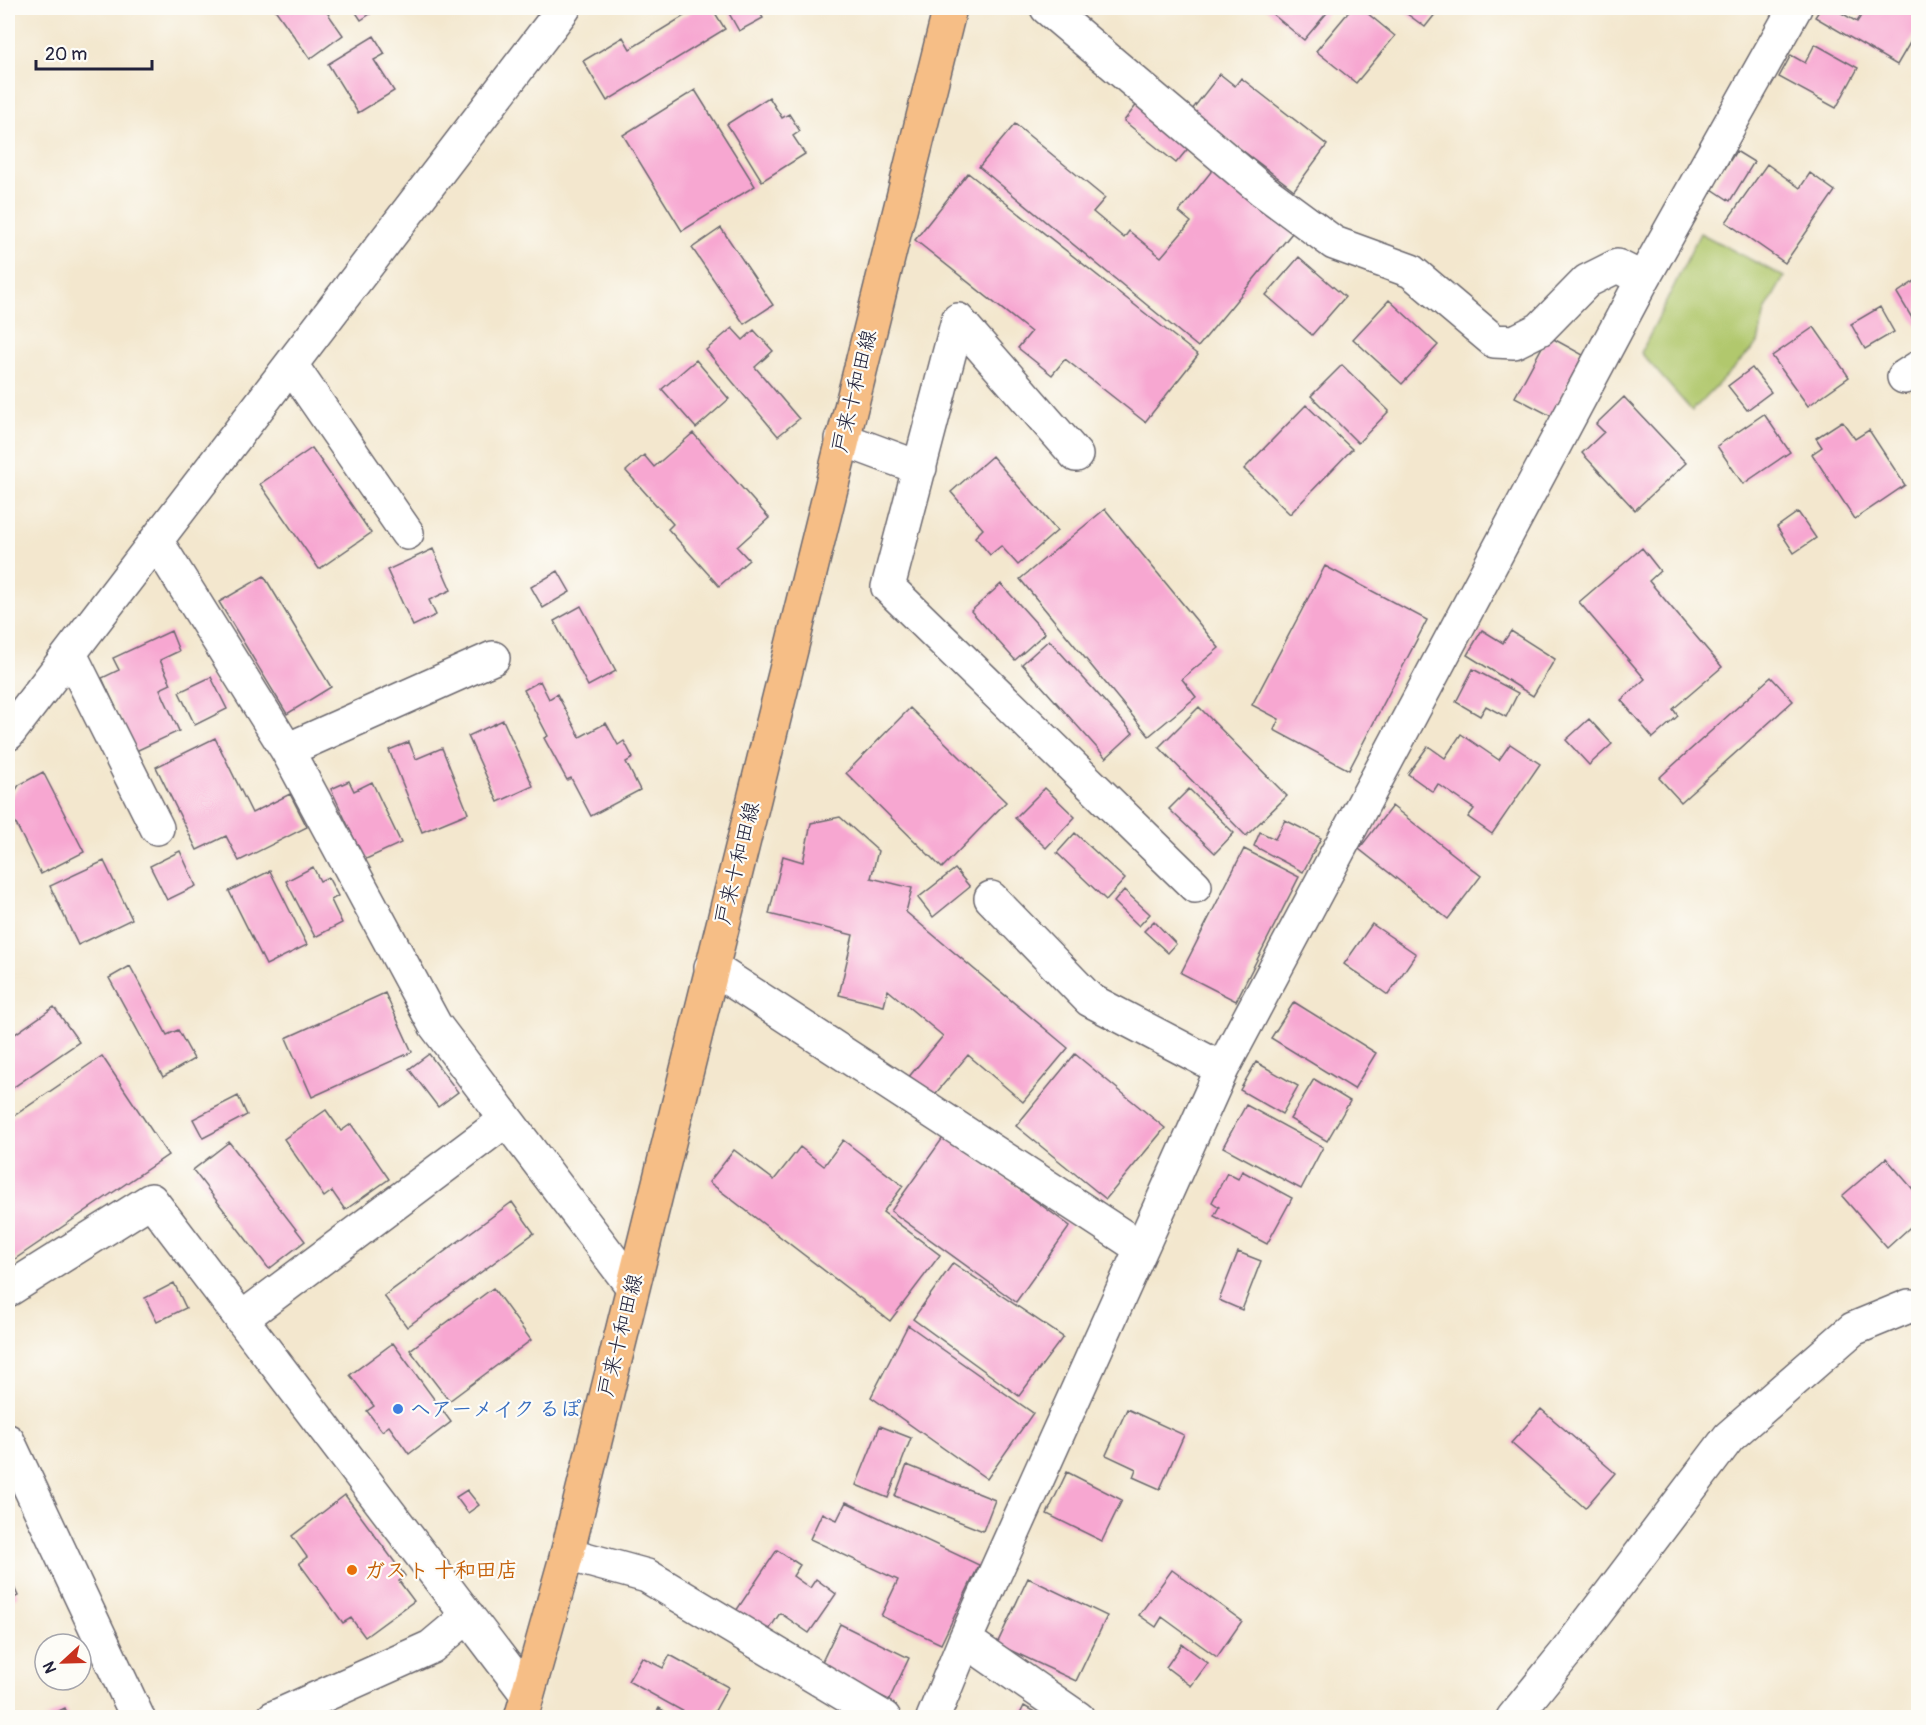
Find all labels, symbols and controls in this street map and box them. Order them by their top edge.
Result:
scale bar [36,33,152,71]
text: 20 m [45,43,87,66]
street label: 戸来十和田線 [826,327,883,456]
street label: 戸来十和田線 [709,799,766,928]
street label: 戸来十和田線 [592,1271,649,1400]
place label: ヘアーメイク るぽ [410,1396,581,1423]
marker: ヘアーメイク るぽ [391,1402,405,1416]
place label: ガスト 十和田店 [364,1557,518,1584]
marker: ガスト 十和田店 [345,1563,359,1577]
north arrow [33,1632,93,1692]
text: N [39,1658,61,1676]

